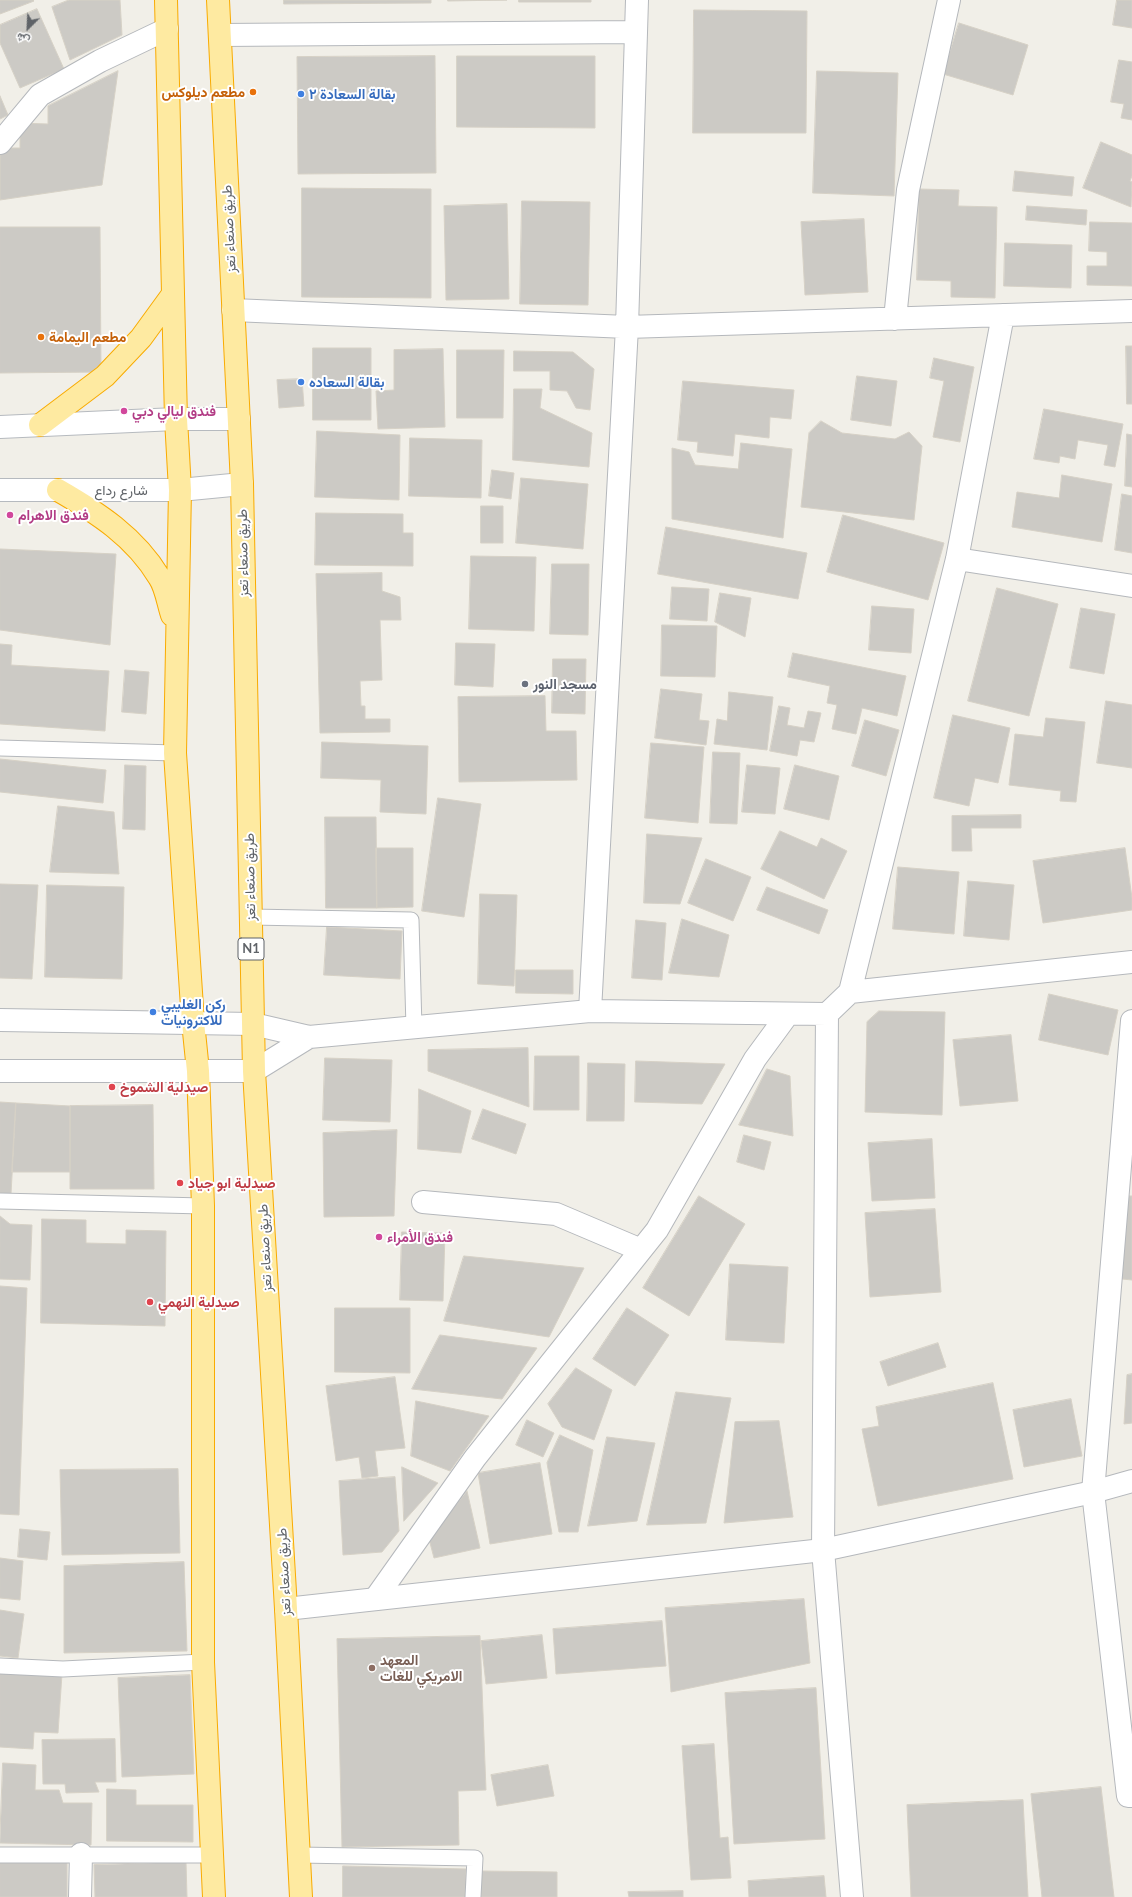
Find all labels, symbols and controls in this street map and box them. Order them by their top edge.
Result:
north arrow [8,8,48,48]
text: ش [14,31,32,48]
place label: مطعم ديلوكس [161,84,245,100]
place label: بقالة السعادة ٢ [309,86,395,102]
marker: مطعم ديلوكس [248,87,258,97]
marker: بقالة السعادة ٢ [296,89,306,99]
street label: طريق صنعاء تعز [218,184,240,274]
place label: مطعم اليمامة [49,329,126,345]
marker: مطعم اليمامة [36,332,46,342]
place label: بقالة السعاده [309,374,384,390]
marker: بقالة السعاده [296,377,306,387]
place label: فندق ليالي دبي [132,403,216,419]
marker: فندق ليالي دبي [119,406,129,416]
street label: شارع رداع [94,482,148,498]
place label: فندق الاهرام [18,507,89,523]
street label: طريق صنعاء تعز [234,509,252,597]
marker: فندق الاهرام [5,510,15,520]
place label: مسجد النور [533,676,597,692]
marker: مسجد النور [520,679,530,689]
street label: طريق صنعاء تعز [241,833,259,921]
road number: N1 [238,938,264,960]
place label: ركن الغليبي للاكترونيات [161,996,226,1028]
marker: ركن الغليبي للاكترونيات [148,1007,158,1017]
place label: صيدلية الشموخ [120,1079,208,1095]
marker: صيدلية الشموخ [107,1082,117,1092]
place label: صيدلية ابو جياد [188,1175,276,1191]
marker: صيدلية ابو جياد [175,1178,185,1188]
street label: طريق صنعاء تعز [254,1203,276,1293]
place label: فندق الأمراء [387,1229,453,1245]
marker: فندق الأمراء [374,1232,384,1242]
place label: صيدلية النهمي [158,1294,240,1310]
marker: صيدلية النهمي [145,1297,155,1307]
street label: طريق صنعاء تعز [273,1527,295,1617]
place label: المعهد الامريكي للغات [380,1652,462,1684]
marker: المعهد الامريكي للغات [367,1663,377,1673]

